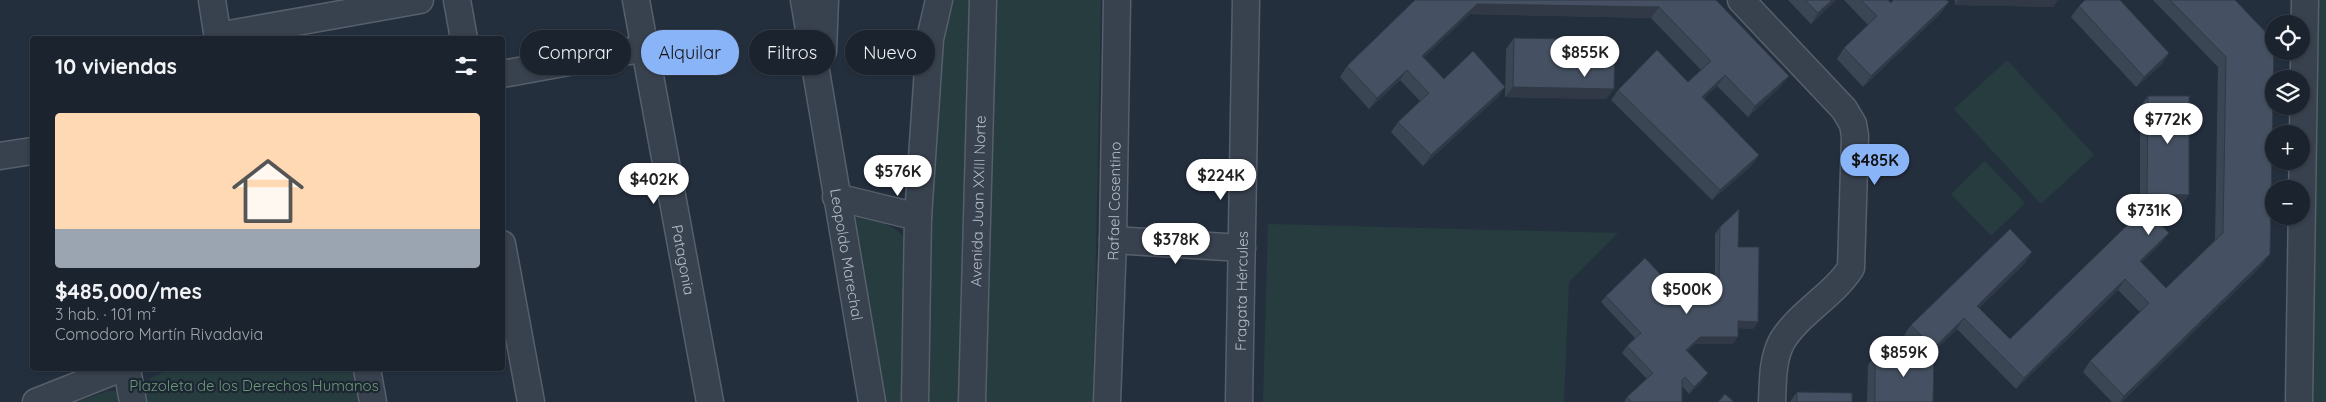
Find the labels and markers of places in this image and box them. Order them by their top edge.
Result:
pin: $855K [1550,36,1620,78]
pin: $772K [2133,102,2203,145]
pin: $485K [1840,144,1910,186]
pin: $576K [863,154,933,197]
pin: $224K [1186,158,1256,201]
pin: $402K [619,162,689,205]
pin: $731K [2114,194,2184,236]
pin: $378K [1141,222,1211,265]
pin: $500K [1652,272,1722,315]
pin: $859K [1869,336,1939,378]

